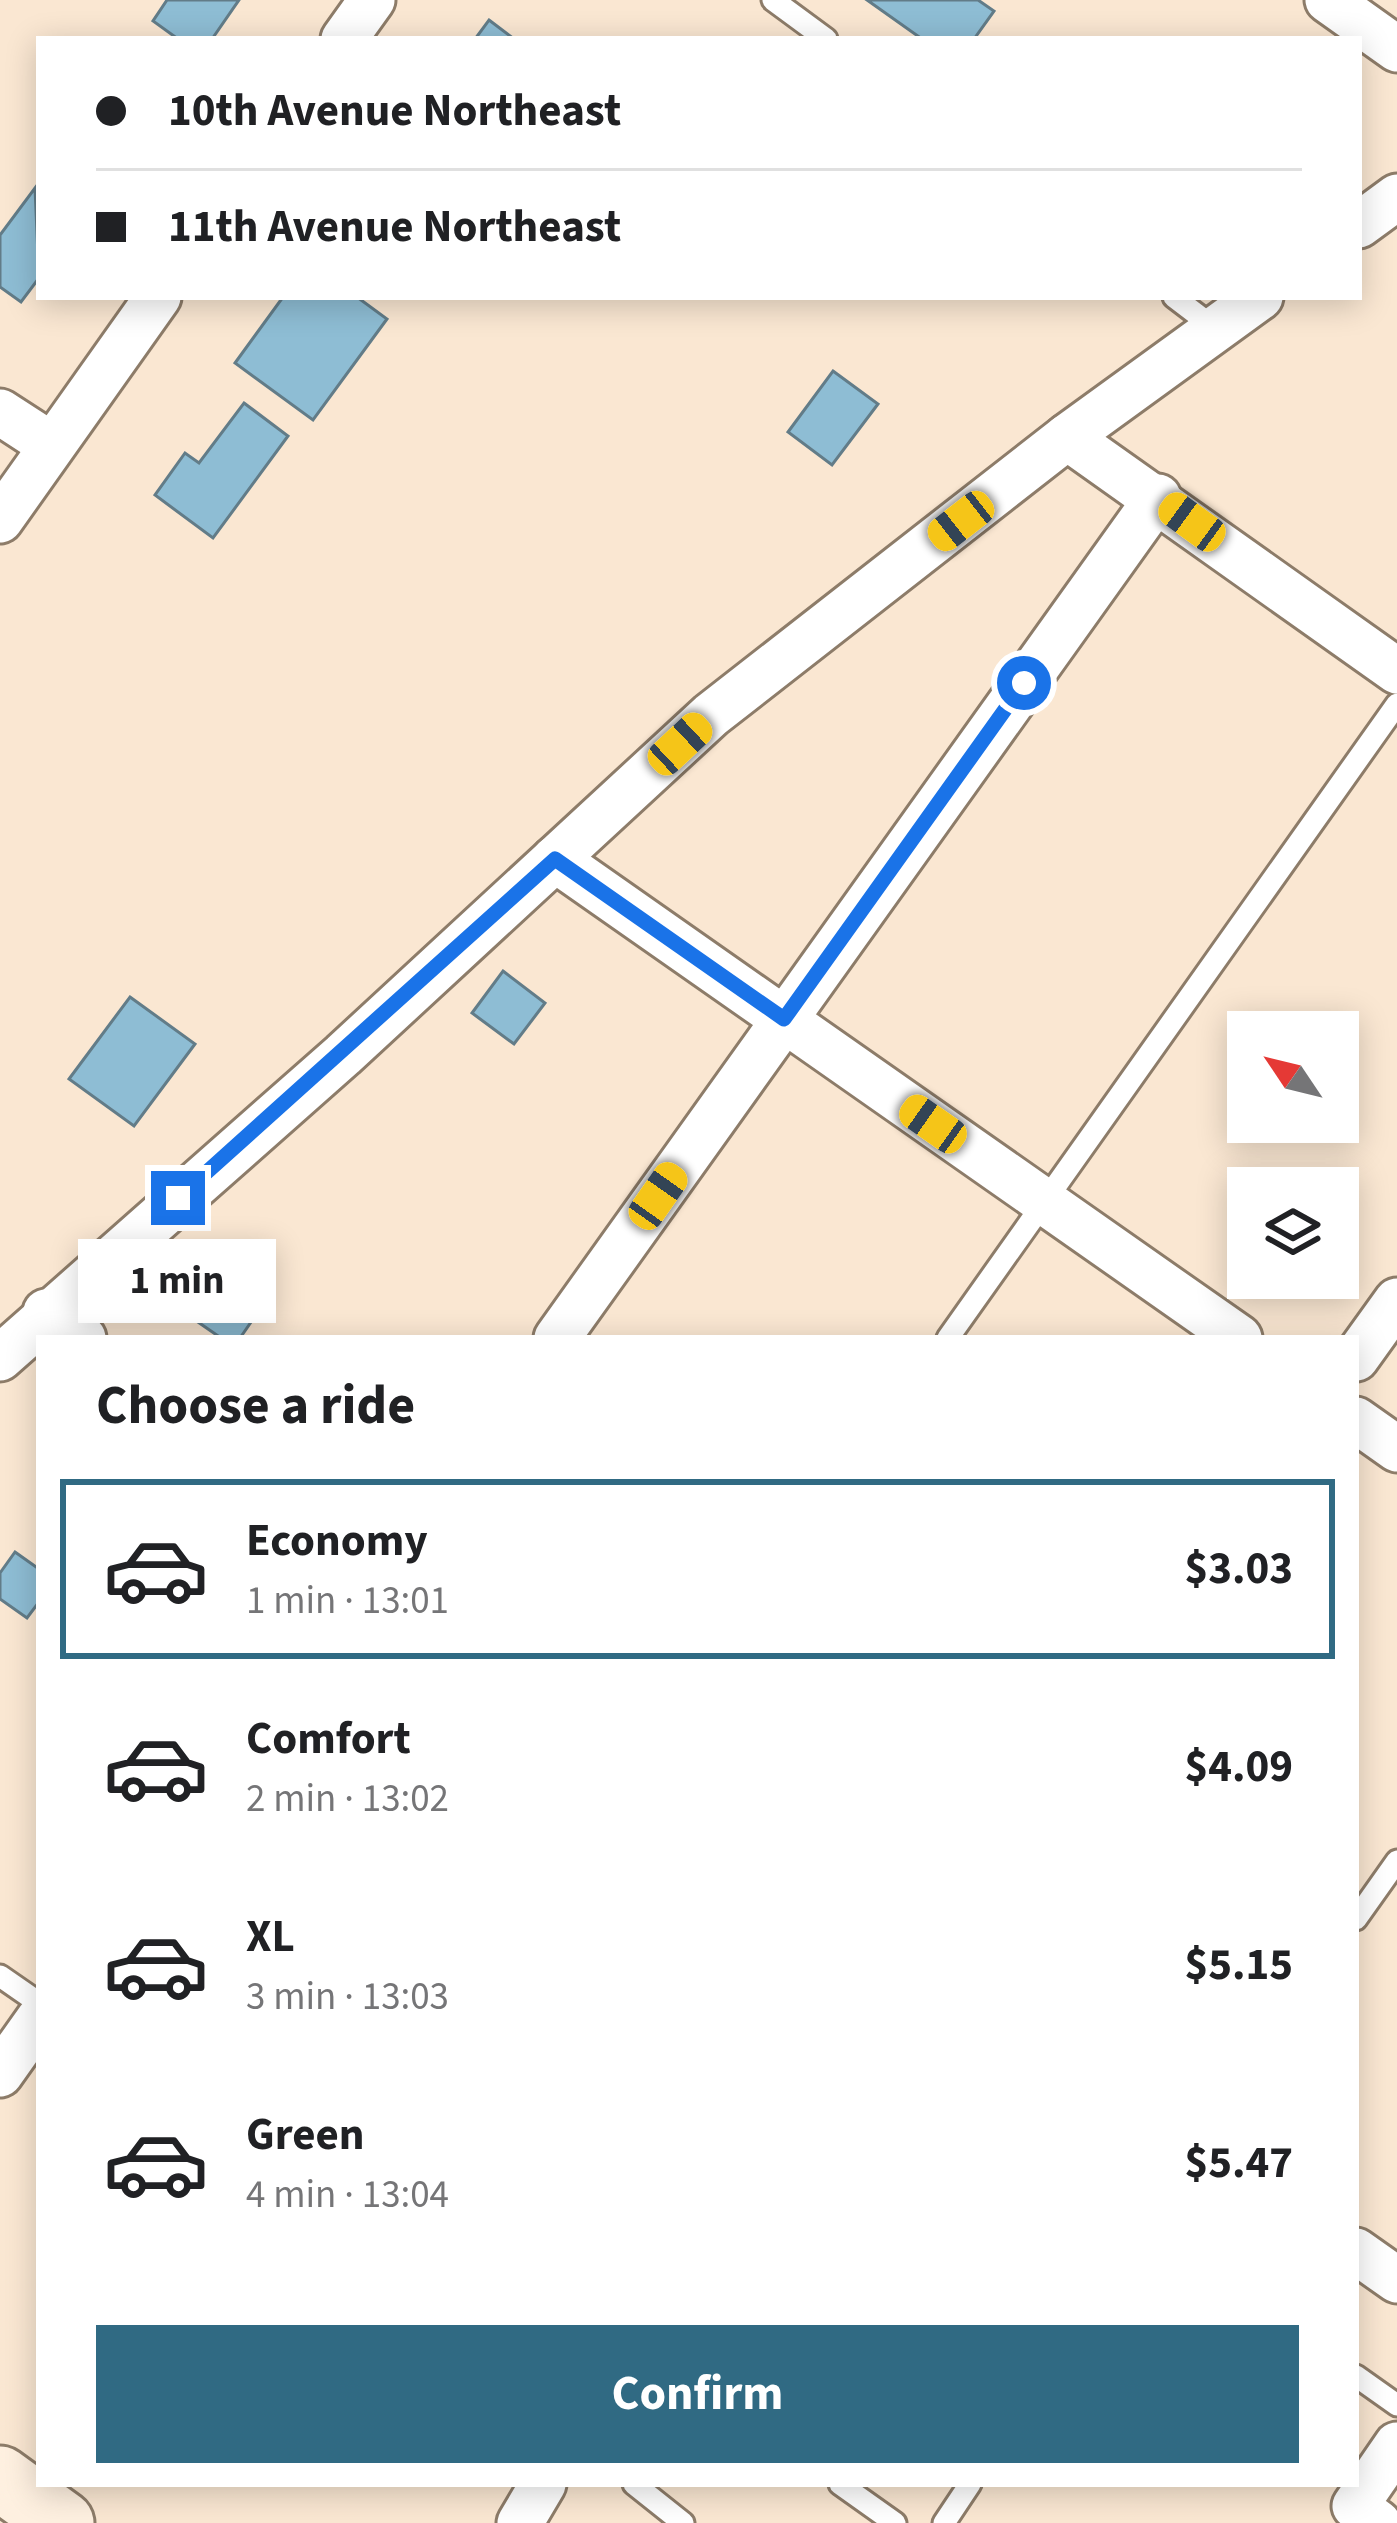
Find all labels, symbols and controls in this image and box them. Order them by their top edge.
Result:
text: 10th Avenue Northeast [168,79,621,143]
text: 11th Avenue Northeast [168,195,621,259]
car [922,485,1000,557]
car [1152,486,1232,558]
route start [997,656,1051,710]
car [641,706,719,782]
north arrow [1227,1011,1359,1143]
map controls [1227,1011,1359,1299]
car [893,1089,973,1159]
car [623,1156,693,1236]
button: layers [1227,1167,1359,1299]
route end [151,1171,205,1225]
callout: 1 min [79,1240,277,1324]
text: 1 min [130,1253,224,1309]
text: Choose a ride [96,1368,415,1445]
text: Economy [246,1509,428,1573]
icon: car [102,1515,210,1623]
text: $3.03 [1184,1537,1293,1601]
text: 1 min · 13:01 [246,1573,449,1629]
text: Comfort [246,1707,411,1771]
icon: car [102,1713,210,1821]
text: $4.09 [1184,1735,1293,1799]
text: 2 min · 13:02 [246,1771,449,1827]
text: XL [246,1905,295,1969]
icon: car [102,1911,210,2019]
text: $5.15 [1184,1933,1293,1997]
text: 3 min · 13:03 [246,1969,449,2025]
text: Green [246,2103,365,2167]
icon: car [102,2109,210,2217]
text: $5.47 [1184,2131,1293,2195]
text: 4 min · 13:04 [246,2167,449,2223]
button: Confirm [96,2325,1299,2463]

